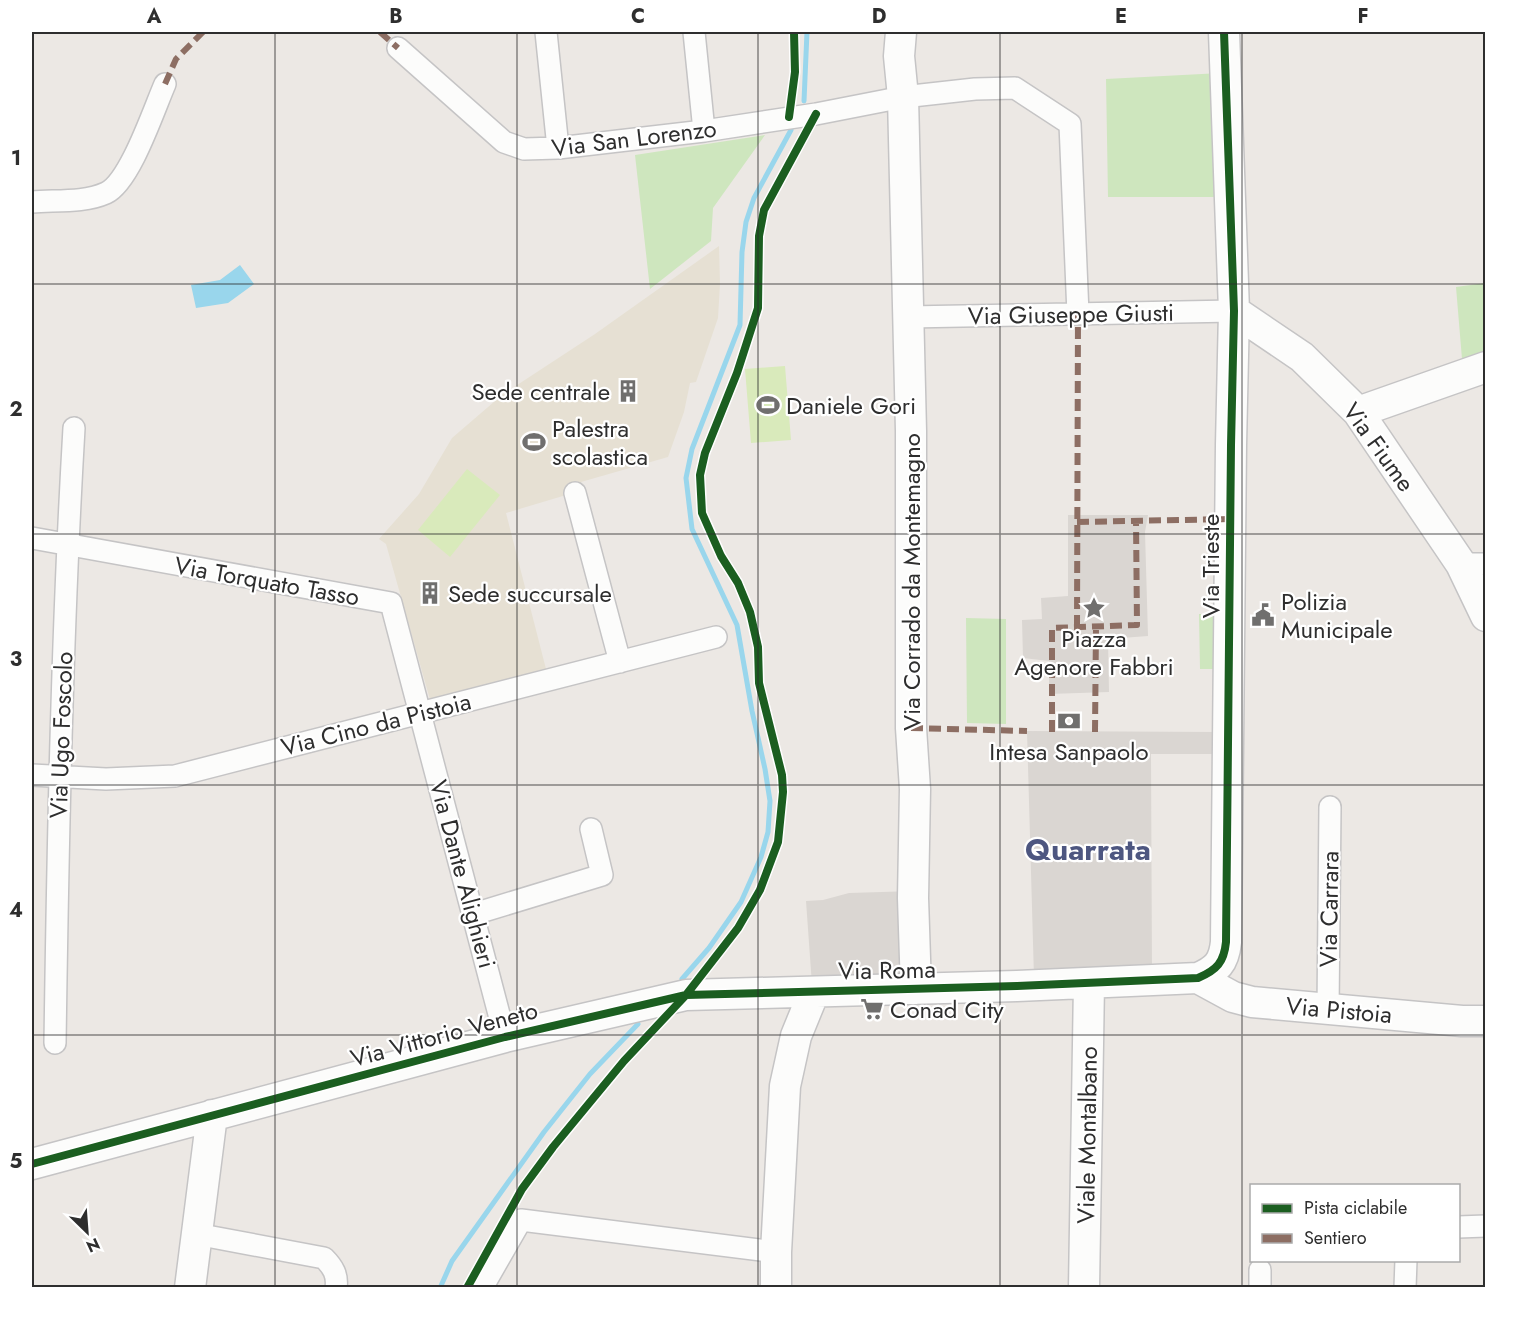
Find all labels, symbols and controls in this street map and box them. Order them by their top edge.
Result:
text: A [146,2,162,31]
text: B [389,2,403,31]
text: C [631,2,645,31]
text: D [872,2,886,31]
text: E [1115,2,1127,31]
text: F [1357,2,1369,31]
street label: Via San Lorenzo [550,111,718,165]
text: 1 [11,144,21,173]
street label: Via Giuseppe Giusti [968,295,1174,333]
place label: Sede centrale [471,374,610,409]
building icon: Sede centrale [615,378,641,404]
place label: Daniele Gori [786,388,916,423]
sports icon: Daniele Gori [755,392,781,418]
text: 2 [9,395,23,424]
street label: Via Fiume [1335,395,1423,499]
place label: Palestra scolastica [552,411,648,474]
sports icon: Palestra scolastica [521,429,547,455]
street label: Via Corrado da Montemagno [894,433,929,731]
street label: Via Trieste [1193,514,1228,618]
street label: Via Torquato Tasso [172,548,362,614]
place label: Sede succursale [448,576,612,611]
building icon: Sede succursale [417,580,443,606]
place label: Polizia Municipale [1281,584,1393,647]
place icon: Piazza Agenore Fabbri [1081,595,1107,621]
public building icon: Polizia Municipale [1250,602,1276,628]
place label: Piazza Agenore Fabbri [1014,621,1174,684]
text: 3 [10,645,22,674]
street label: Via Ugo Foscolo [41,651,81,819]
street label: Via Cino da Pistoia [277,683,475,765]
bank icon: Intesa Sanpaolo [1056,708,1082,734]
place label: Intesa Sanpaolo [989,734,1149,769]
street label: Via Dante Alighieri [421,776,505,972]
district label: Quarrata [1025,828,1151,871]
street label: Via Carrara [1310,850,1348,968]
text: 4 [9,896,23,925]
street label: Via Roma [838,952,936,988]
street label: Via Pistoia [1284,988,1394,1032]
street label: Via Vittorio Veneto [347,992,541,1076]
place label: Conad City [890,992,1004,1027]
supermarket icon: Conad City [859,996,885,1022]
street label: Viale Montalbano [1068,1046,1106,1224]
text: 5 [10,1147,23,1176]
legend [1250,1184,1460,1262]
text: Pista ciclabile [1304,1195,1407,1221]
north arrow [57,1202,117,1262]
text: Sentiero [1304,1225,1367,1251]
text: N [83,1232,104,1258]

